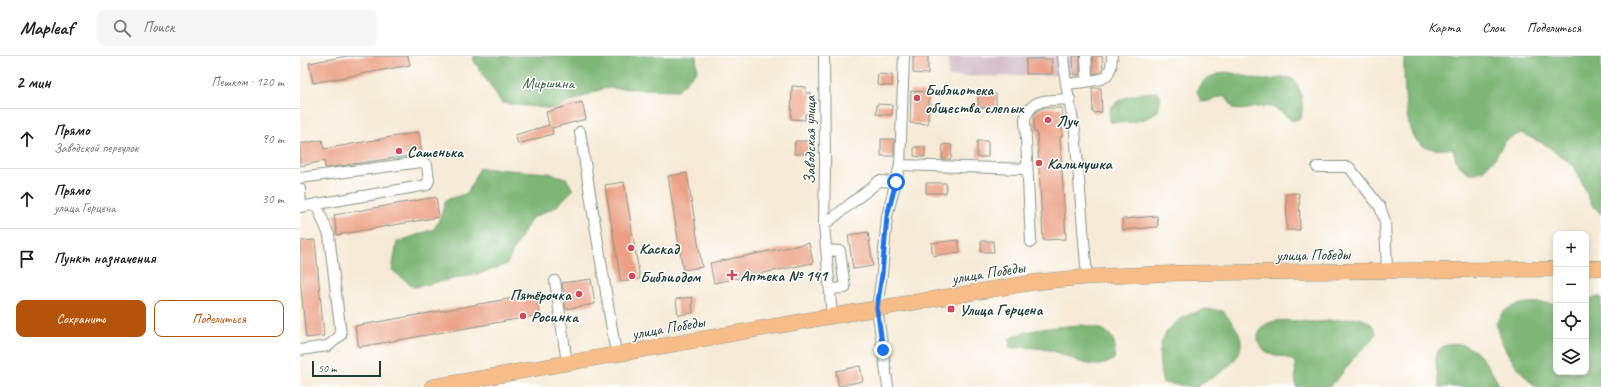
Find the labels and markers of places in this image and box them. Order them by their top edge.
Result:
place label: Библиотека общества слепых [925,80,1025,118]
marker: Библиотека общества слепых [912,93,922,103]
place label: Луч [1056,111,1080,131]
marker: Луч [1043,115,1053,125]
place label: Сашенька [407,142,465,162]
marker: Сашенька [394,146,404,156]
place label: Калинушка [1047,154,1113,174]
marker: Калинушка [1034,158,1044,168]
place label: Каскад [639,239,681,259]
marker: Каскад [626,243,636,253]
place label: Аптека № 141 [740,266,829,286]
place label: Библиодом [640,267,702,287]
marker: Аптека № 141 [727,270,737,280]
marker: Библиодом [627,271,637,281]
place label: Пятёрочка [510,285,572,305]
marker: Пятёрочка [574,289,584,299]
place label: Улица Герцена [959,300,1043,320]
marker: Улица Герцена [946,304,956,314]
place label: Росинка [531,307,580,327]
marker: Росинка [518,311,528,321]

